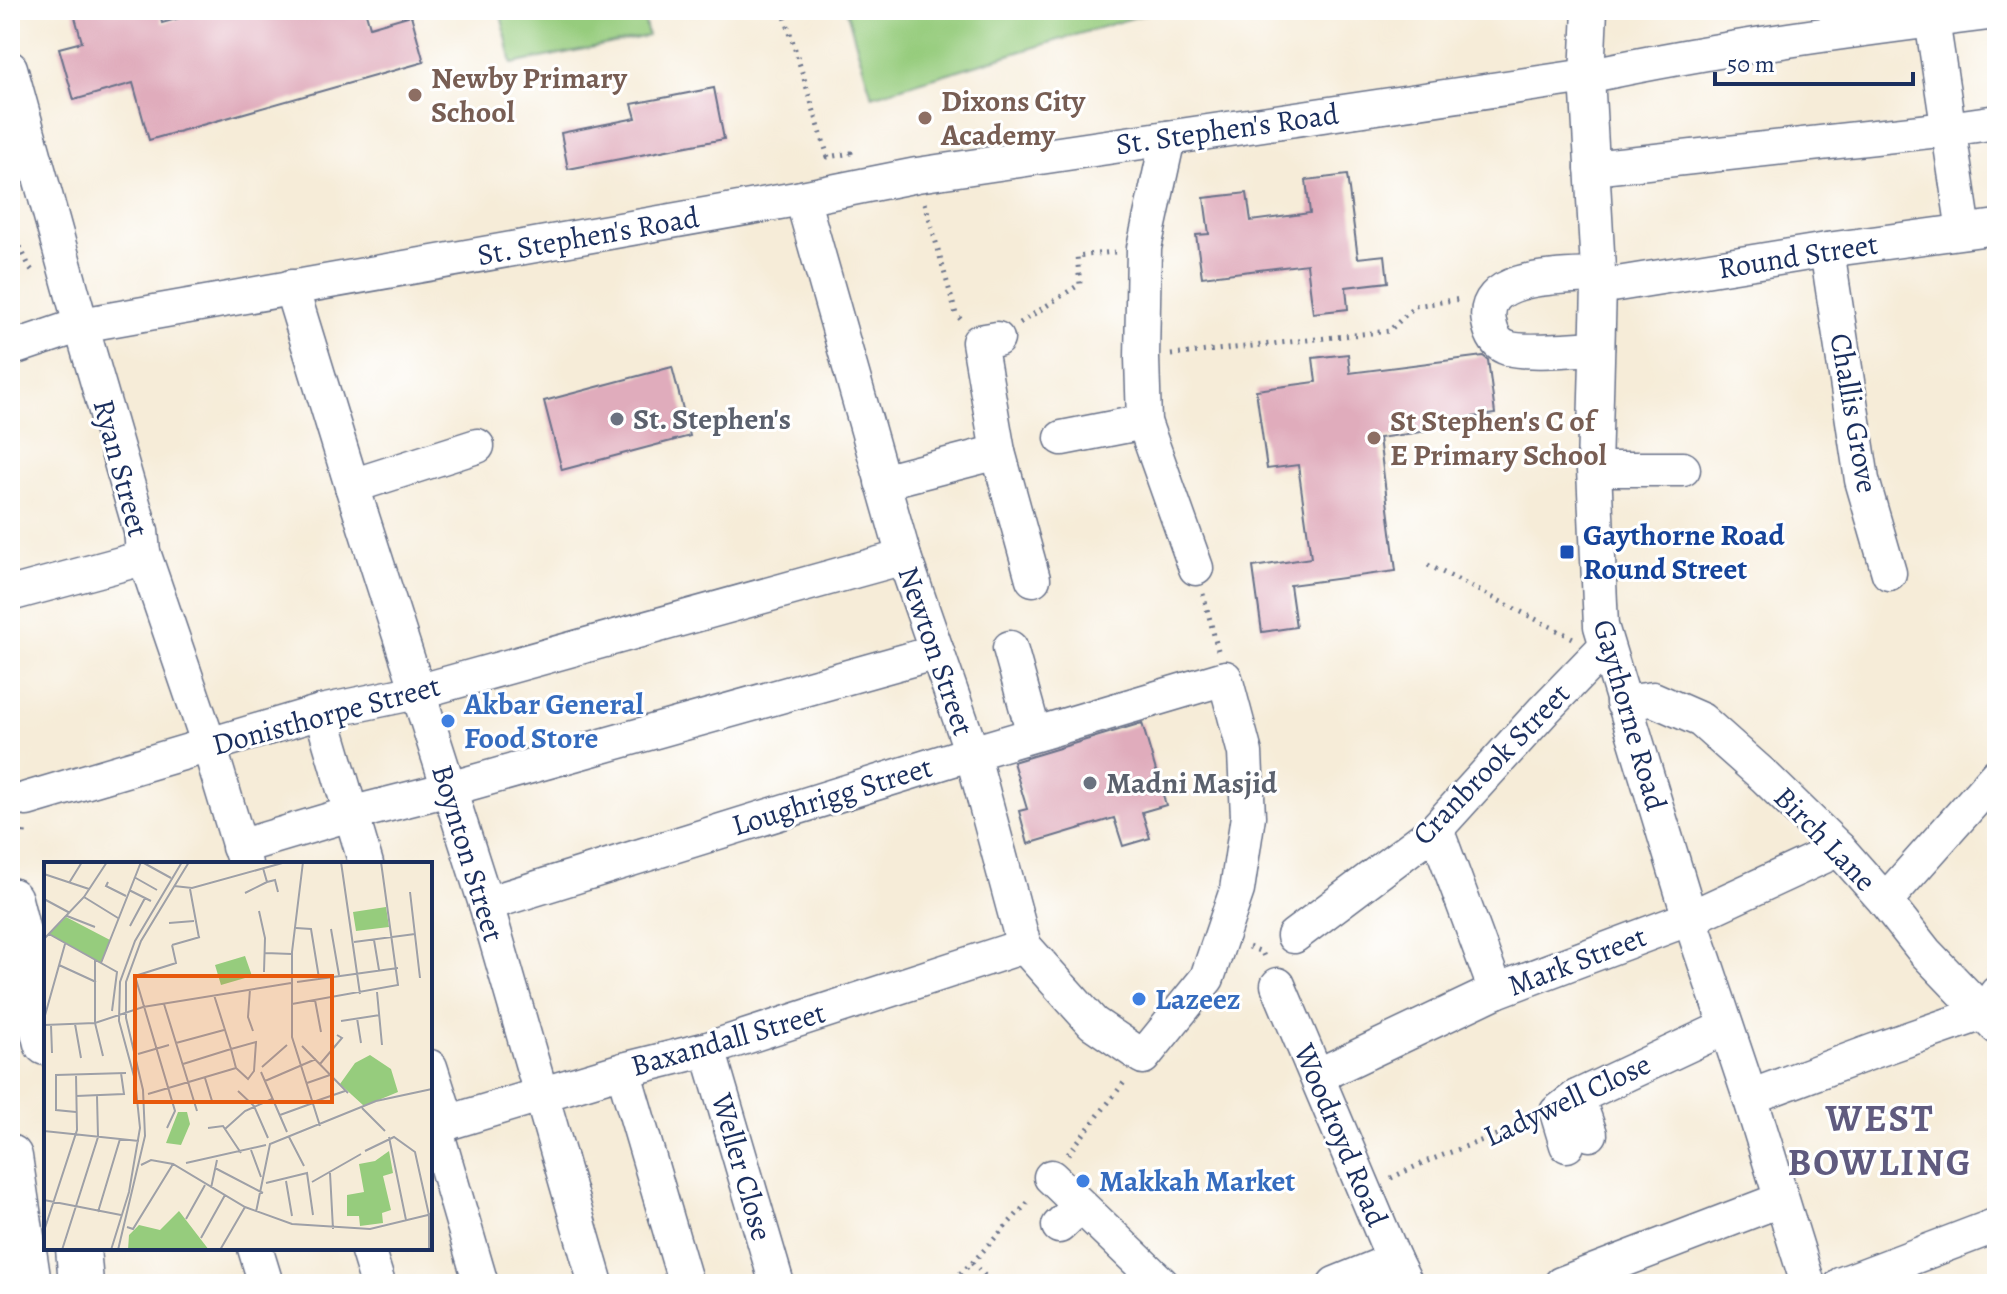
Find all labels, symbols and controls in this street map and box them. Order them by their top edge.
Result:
scale bar [1715,36,1913,86]
text: 50 m [1727,48,1775,80]
place label: Newby Primary School [431,58,628,132]
place label: Dixons City Academy [940,81,1086,155]
marker: Newby Primary School [406,86,424,104]
street label: St. Stephen's Road [1113,93,1342,164]
marker: Dixons City Academy [916,109,934,127]
street label: St. Stephen's Road [474,197,703,275]
street label: Round Street [1715,224,1881,288]
street label: Challis Grove [1820,330,1888,496]
street label: Ryan Street [83,395,159,541]
place label: St. Stephen's [633,399,791,439]
place label: St Stephen's C of E Primary School [1390,401,1607,475]
marker: St. Stephen's [608,410,626,428]
marker: St Stephen's C of E Primary School [1365,429,1383,447]
place label: Gaythorne Road Round Street [1583,515,1786,589]
marker: Gaythorne Road Round Street [1558,543,1576,561]
street label: Newton Street [888,561,984,741]
street label: Gaythorne Road [1584,615,1677,816]
street label: Donisthorpe Street [208,665,444,765]
street label: Cranbrook Street [1403,674,1579,854]
place label: Akbar General Food Store [463,684,644,758]
marker: Akbar General Food Store [439,712,457,730]
street label: Loughrigg Street [727,747,937,845]
street label: Boynton Street [422,760,514,946]
place label: Madni Masjid [1106,763,1278,803]
marker: Madni Masjid [1081,774,1099,792]
street label: Birch Lane [1765,778,1885,900]
inset map [44,862,432,1250]
street label: Mark Street [1502,916,1652,1006]
place label: Lazeez [1155,979,1241,1019]
marker: Lazeez [1130,990,1148,1008]
street label: Baxandall Street [626,992,830,1086]
street label: Woodroyd Road [1284,1037,1398,1233]
street label: Ladywell Close [1477,1044,1657,1156]
street label: Weller Close [702,1088,782,1245]
district label: WEST BOWLING [1787,1092,1973,1188]
place label: Makkah Market [1099,1161,1295,1201]
marker: Makkah Market [1074,1172,1092,1190]

